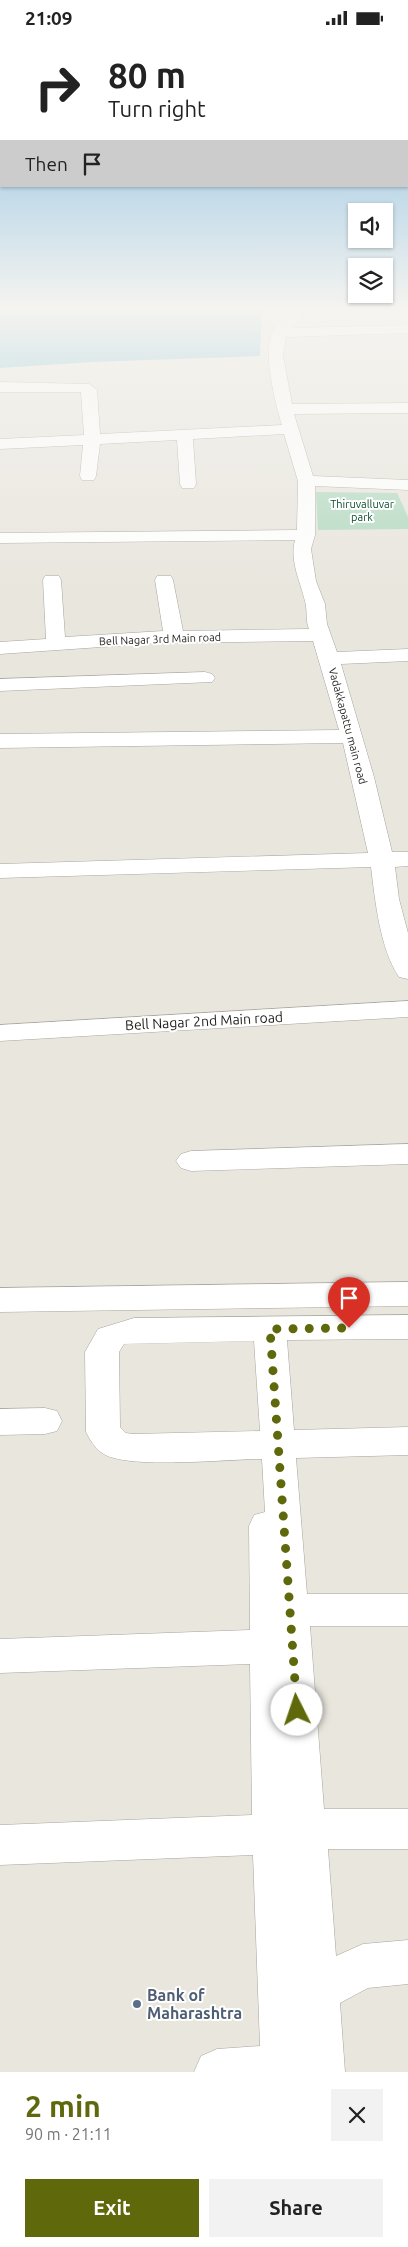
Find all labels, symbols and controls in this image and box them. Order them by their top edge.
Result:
text: 21:09 [25,7,73,29]
icon: right [25,55,90,120]
text: 80 m [108,55,186,95]
text: Turn right [108,96,206,121]
icon: arrive [78,150,106,178]
text: Then [25,153,68,175]
map controls [348,203,393,303]
button: sound [348,203,393,248]
button: layers [348,258,393,303]
park label: Thiruvalluvar park [330,498,395,523]
street label: Bell Nagar 3rd Main road [99,631,221,647]
street label: Vadakkapattu main road [327,666,369,786]
street label: Bell Nagar 2nd Main road [125,1009,283,1033]
pin [328,1277,370,1328]
icon: arrive [335,1284,363,1312]
position arrow [270,1683,322,1735]
place label: Bank of Maharashtra [147,1986,242,2022]
marker: Bank of Maharashtra [131,1998,143,2010]
text: 2 min [25,2089,101,2123]
button: close [331,2089,383,2141]
text: 90 m · 21:11 [25,2125,112,2143]
button: Exit [25,2179,199,2237]
button: Share [209,2179,383,2237]

